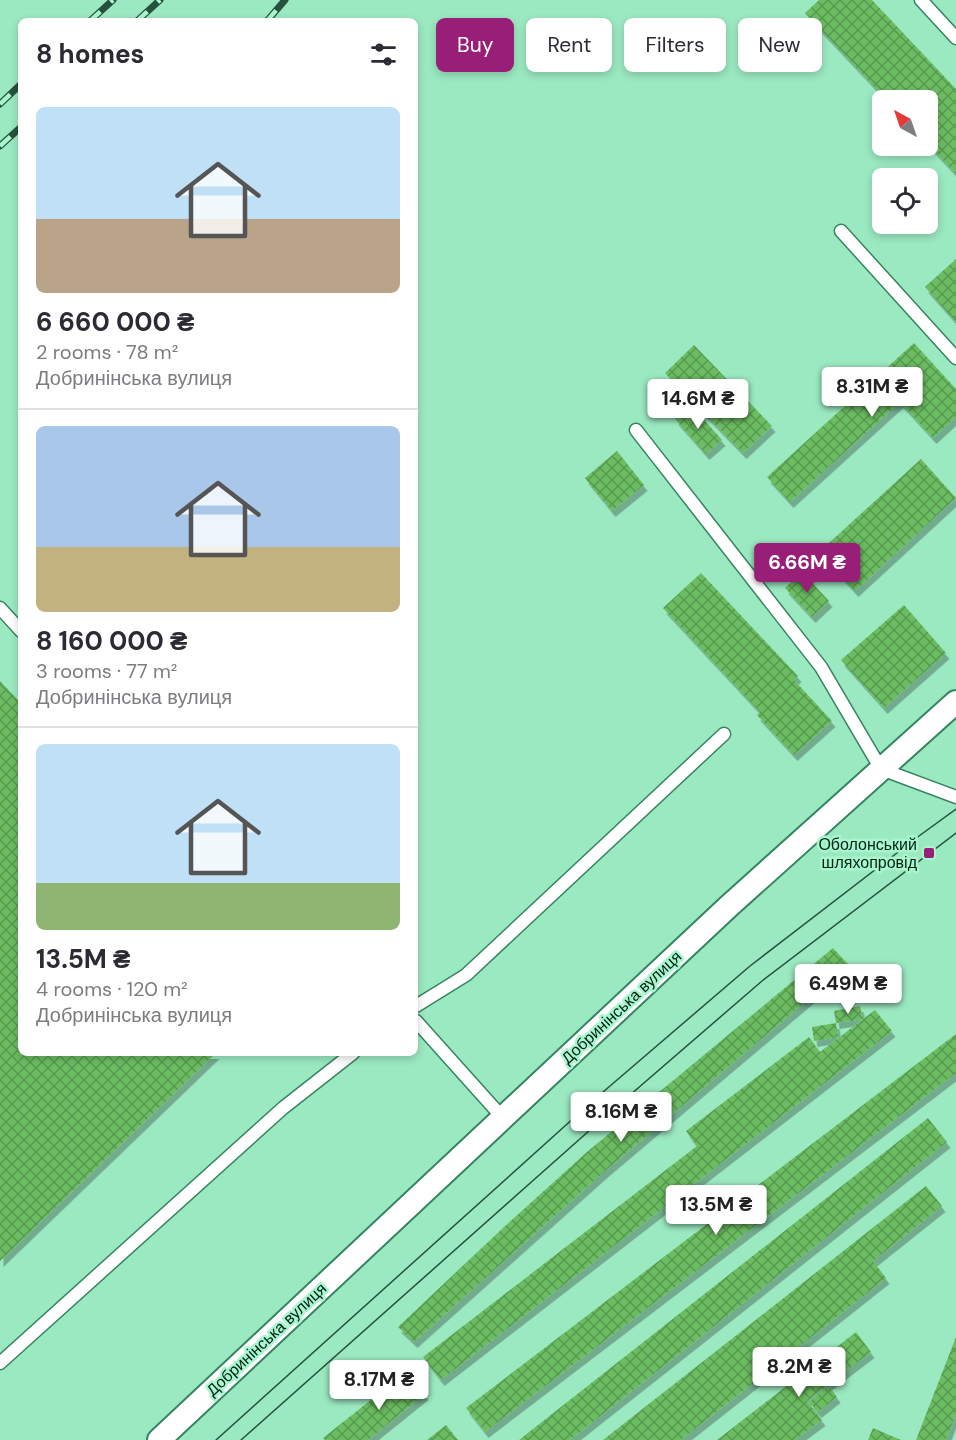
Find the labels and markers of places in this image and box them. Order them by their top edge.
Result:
pin: 8.31M ₴ [817,367,927,418]
pin: 14.6M ₴ [643,379,753,430]
pin: 6.66M ₴ [752,543,862,594]
place label: Оболонський шляхопровід [818,834,918,873]
marker: Оболонський шляхопровід [922,846,936,860]
pin: 6.49M ₴ [793,964,903,1015]
pin: 8.16M ₴ [566,1092,676,1143]
pin: 13.5M ₴ [661,1185,771,1236]
pin: 8.2M ₴ [750,1347,848,1398]
pin: 8.17M ₴ [324,1360,434,1411]

